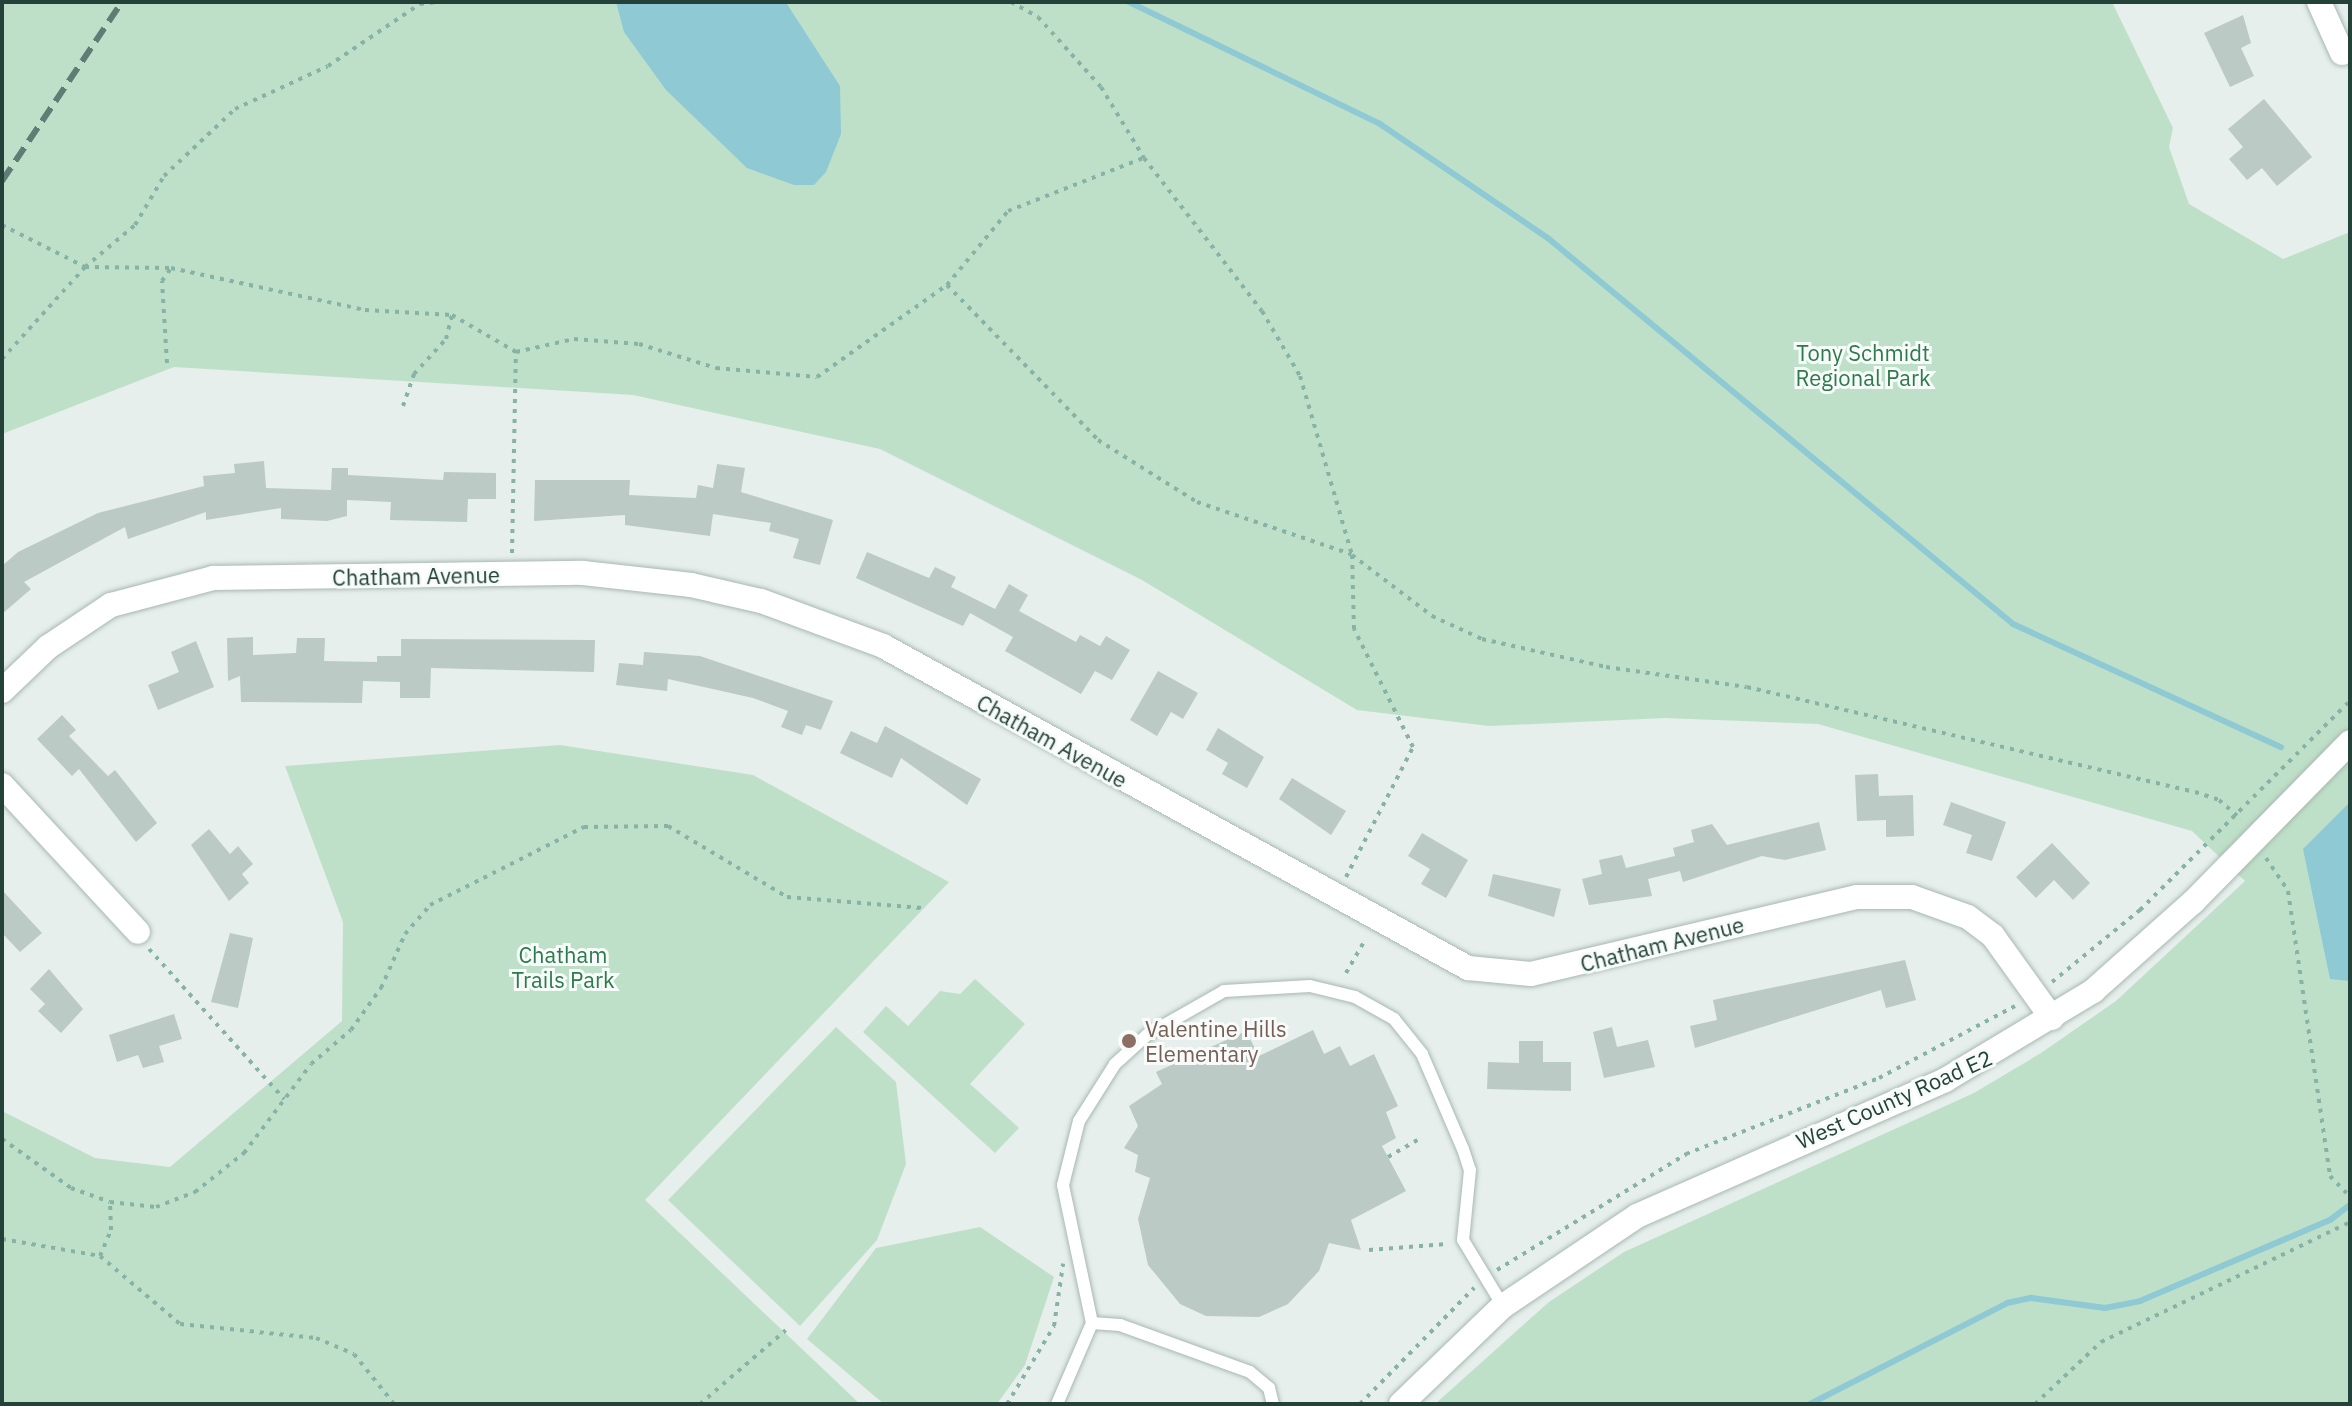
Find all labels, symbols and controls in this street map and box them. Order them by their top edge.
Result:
park label: Tony Schmidt Regional Park [1795,339,1931,390]
street label: Chatham Avenue [332,561,500,591]
street label: Chatham Avenue [972,689,1132,793]
street label: Chatham Avenue [1577,911,1747,977]
park label: Chatham Trails Park [511,941,615,992]
place label: Valentine Hills Elementary [1145,1015,1287,1066]
marker: Valentine Hills Elementary [1120,1032,1138,1050]
street label: West County Road E2 [1792,1044,1996,1154]

